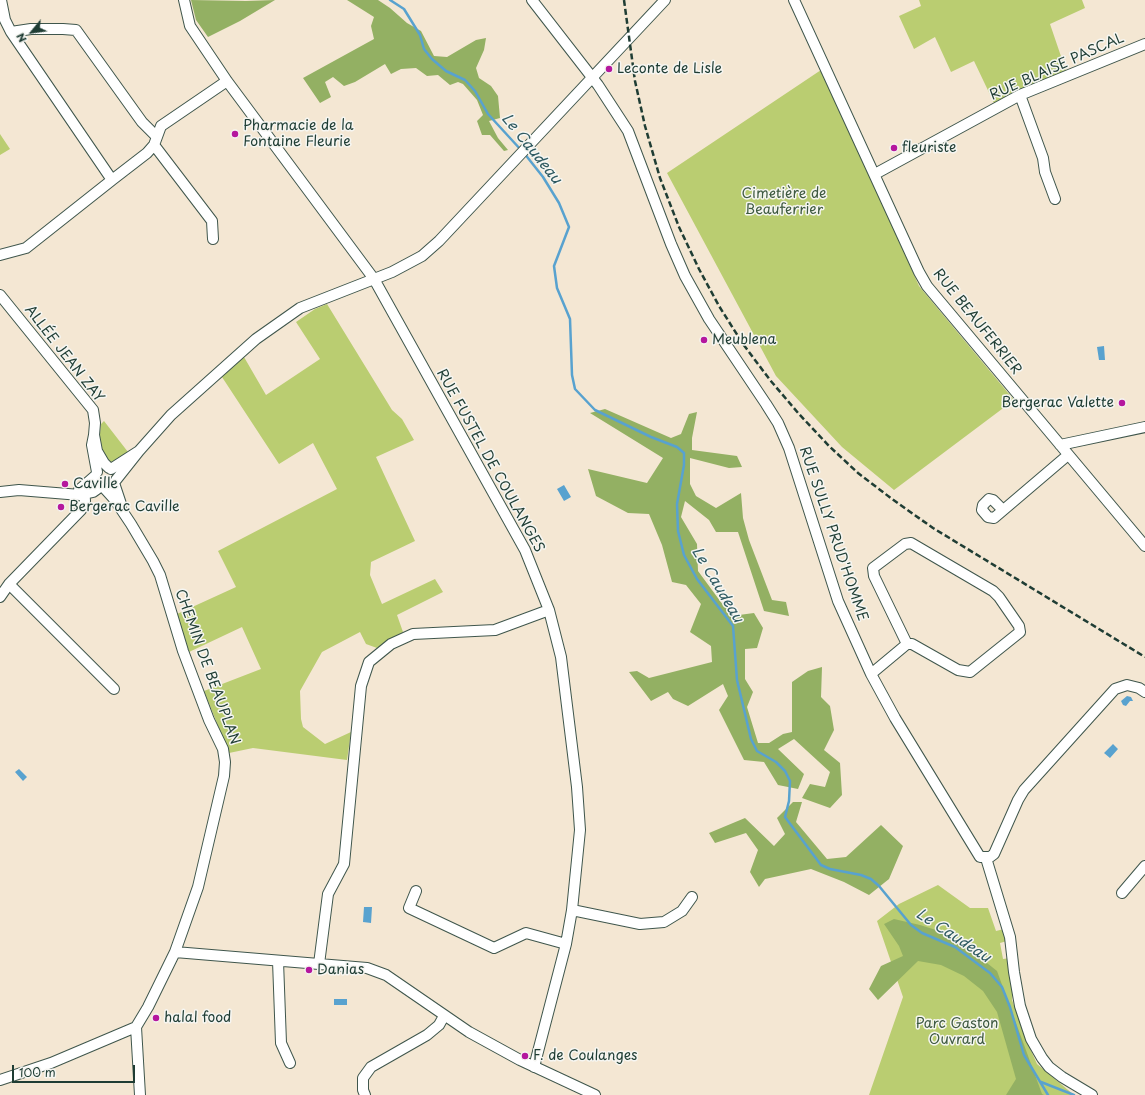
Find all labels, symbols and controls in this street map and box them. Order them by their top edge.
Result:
north arrow [12,12,52,52]
text: N [12,30,31,46]
street label: RUE BLAISE PASCAL [987,30,1127,104]
place label: Leconte de Lisle [617,61,722,77]
marker: Leconte de Lisle [604,64,614,74]
water label: Le Caudeau [497,110,565,188]
place label: Pharmacie de la Fontaine Fleurie [243,118,354,150]
marker: Pharmacie de la Fontaine Fleurie [230,129,240,139]
place label: fleuriste [902,140,956,156]
marker: fleuriste [889,143,899,153]
park label: Cimetière de Beauferrier [742,186,826,218]
street label: RUE BEAUFERRIER [929,266,1025,378]
street label: ALLÉE JEAN ZAY [21,302,107,406]
place label: Meublena [712,332,776,348]
marker: Meublena [699,335,709,345]
street label: RUE FUSTEL DE COULANGES [432,366,548,556]
place label: Bergerac Valette [1002,395,1114,411]
marker: Bergerac Valette [1117,398,1127,408]
street label: RUE SULLY PRUD'HOMME [795,444,871,624]
place label: Caville [73,476,118,492]
marker: Caville [60,479,70,489]
place label: Bergerac Caville [69,499,180,515]
marker: Bergerac Caville [56,502,66,512]
water label: Le Caudeau [687,544,747,626]
street label: CHEMIN DE BEAUPLAN [171,587,243,747]
water label: Le Caudeau [912,905,994,967]
place label: Danias [317,962,364,978]
marker: Danias [304,965,314,975]
place label: halal food [164,1010,231,1026]
marker: halal food [151,1013,161,1023]
park label: Parc Gaston Ouvrard [915,1016,999,1048]
place label: F. de Coulanges [533,1048,637,1064]
marker: F. de Coulanges [520,1051,530,1061]
scale bar [14,1057,137,1083]
text: 100 m [19,1063,56,1081]

